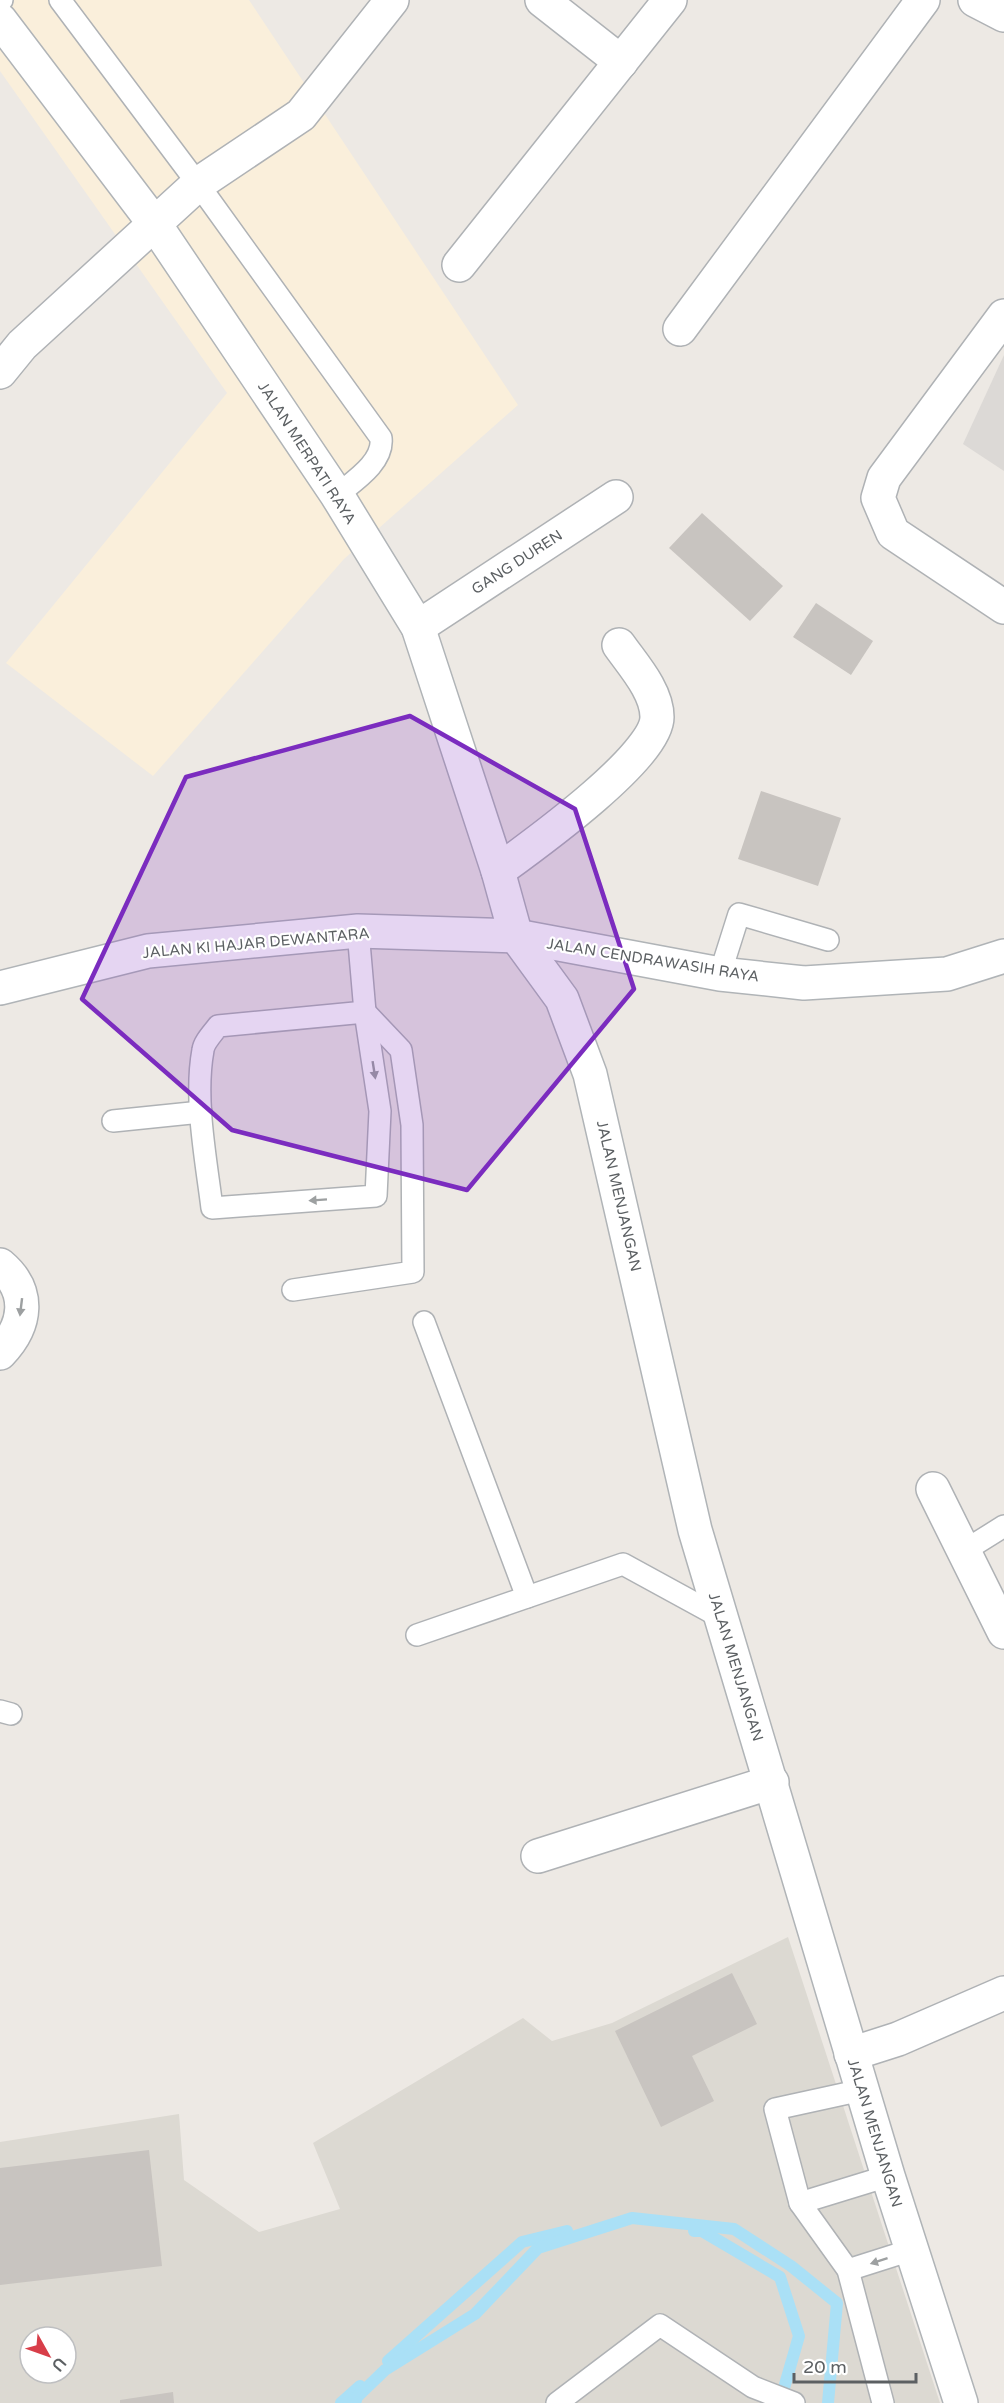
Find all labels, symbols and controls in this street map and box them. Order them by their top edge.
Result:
street label: JALAN MERPATI RAYA [254,378,360,528]
street label: GANG DUREN [468,526,566,598]
street label: JALAN KI HAJAR DEWANTARA [142,924,370,962]
street label: JALAN CENDRAWASIH RAYA [546,934,760,986]
one-way arrow [369,1061,378,1080]
street label: JALAN MENJANGAN [593,1119,645,1273]
one-way arrow [308,1196,327,1205]
one-way arrow [16,1298,26,1317]
street label: JALAN MENJANGAN [705,1590,767,1744]
street label: JALAN MENJANGAN [844,2056,906,2210]
one-way arrow [870,2257,888,2266]
north arrow [18,2325,78,2385]
scale bar [794,2346,916,2384]
text: U [47,2353,70,2375]
text: 20 m [803,2356,847,2378]

